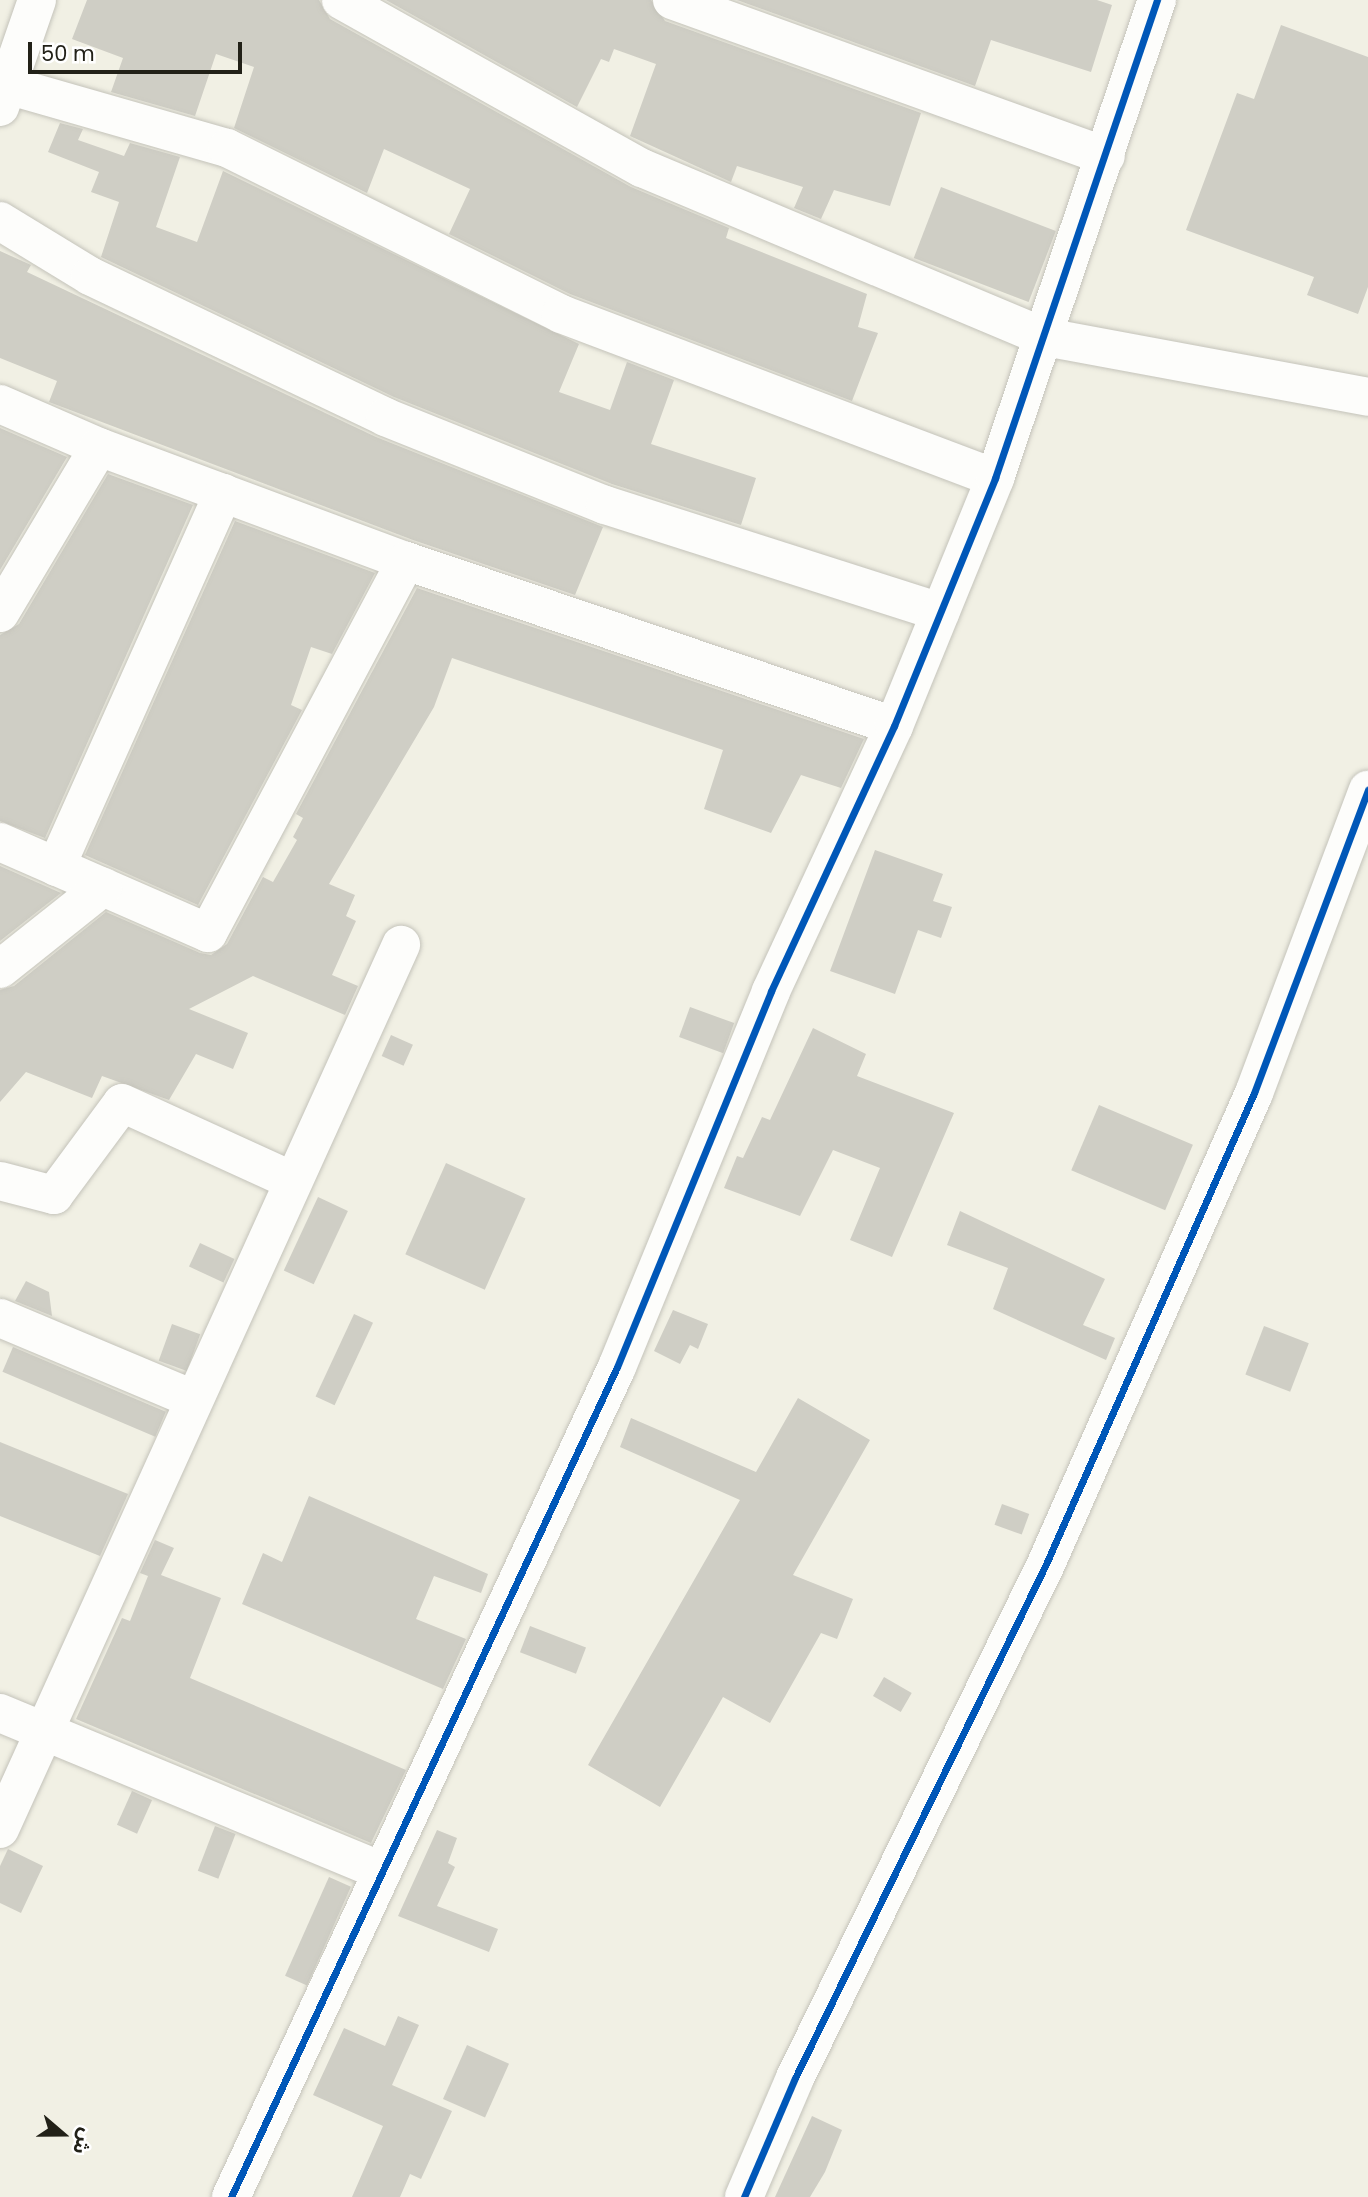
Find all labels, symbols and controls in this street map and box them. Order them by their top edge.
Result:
scale bar [32,28,245,72]
text: 50 m [41,39,95,68]
north arrow [28,2099,98,2169]
text: ش [66,2125,100,2158]

